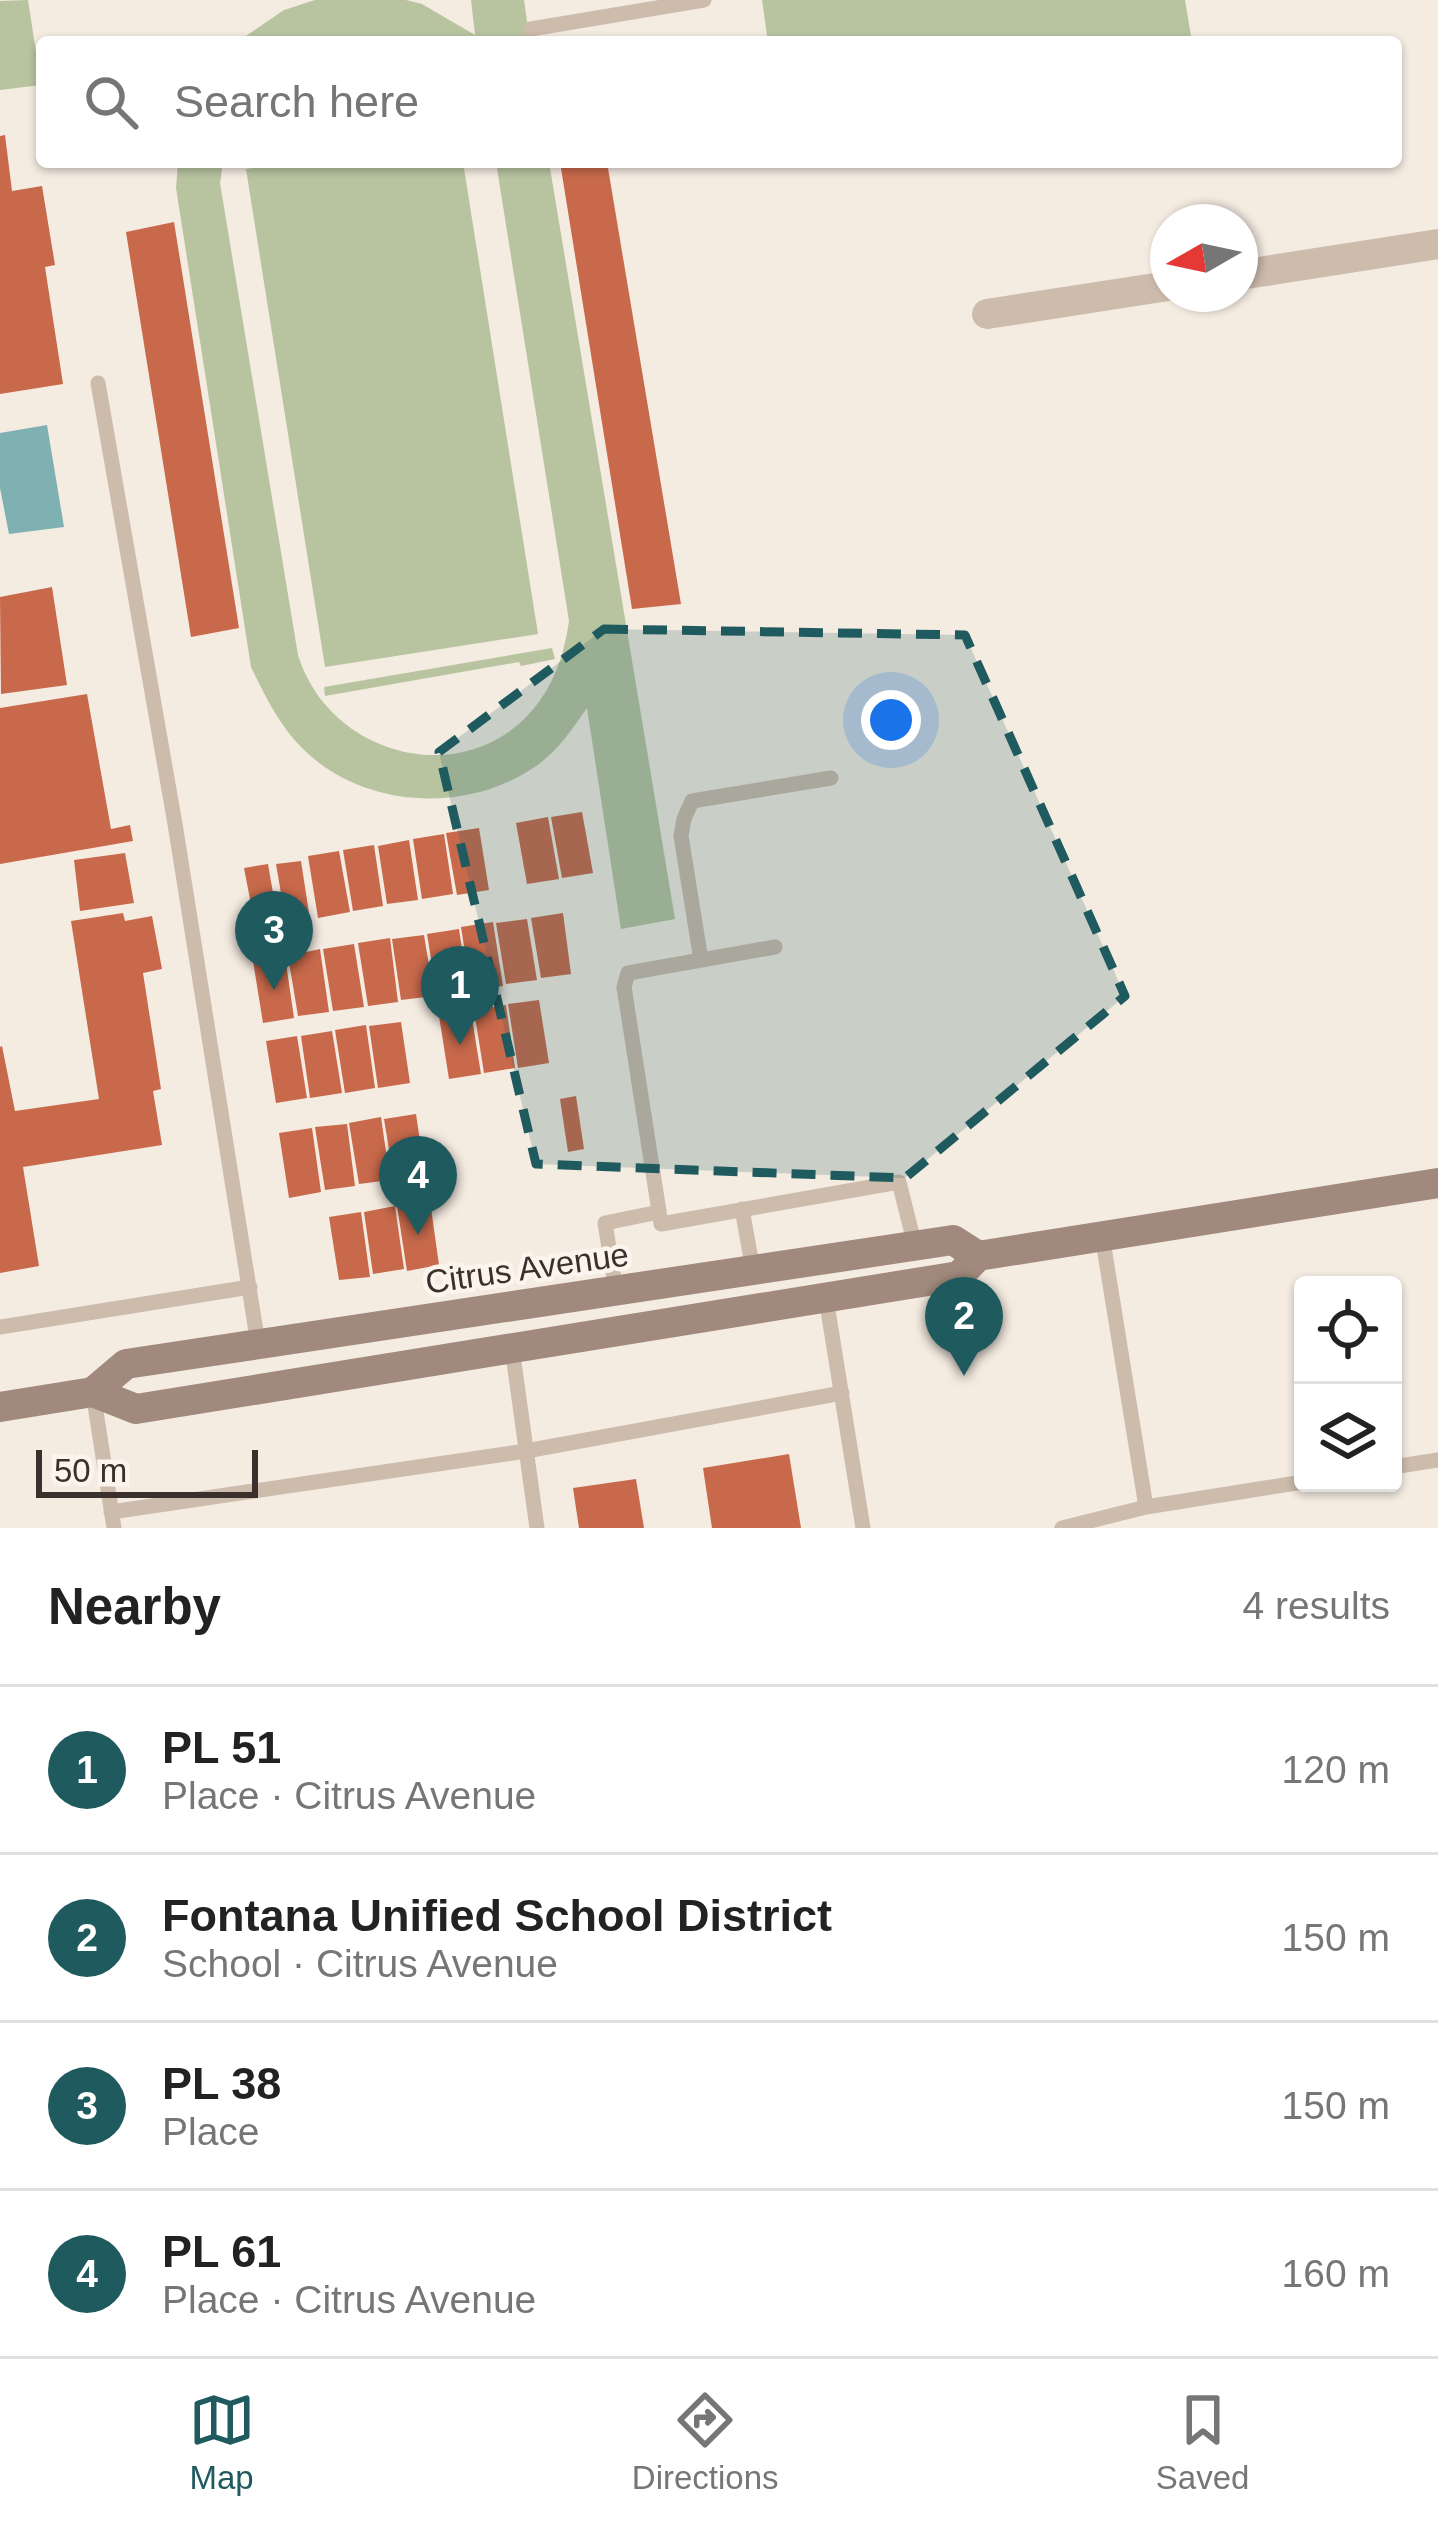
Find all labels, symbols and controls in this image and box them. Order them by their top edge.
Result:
search box [36,36,1402,168]
icon: search [78,69,144,135]
text: Search here [174,76,419,127]
north arrow [1150,204,1258,312]
your location [861,690,921,750]
pin: 3 [235,891,313,990]
pin: 1 [421,946,499,1045]
pin: 4 [379,1136,457,1235]
street label: Citrus Avenue [423,1235,631,1301]
map controls [1294,1276,1402,1492]
button: locate [1294,1276,1402,1384]
pin: 2 [925,1277,1003,1376]
button: layers [1294,1384,1402,1492]
scale bar [36,1444,258,1497]
text: 50 m [54,1452,127,1489]
text: Nearby [48,1578,221,1635]
text: 4 results [1243,1584,1390,1627]
text: PL 51 [162,1722,281,1773]
text: 1 [76,1748,98,1791]
text: 120 m [1282,1748,1390,1791]
text: Place · Citrus Avenue [162,1774,536,1817]
text: Fontana Unified School District [162,1890,832,1941]
text: 2 [76,1916,98,1959]
text: 150 m [1282,1916,1390,1959]
text: School · Citrus Avenue [162,1942,558,1985]
text: PL 38 [162,2058,281,2109]
text: 3 [76,2084,98,2127]
text: 150 m [1282,2084,1390,2127]
text: Place [162,2110,260,2153]
text: PL 61 [162,2226,281,2277]
text: 4 [76,2252,98,2295]
text: 160 m [1282,2252,1390,2295]
text: Place · Citrus Avenue [162,2278,536,2321]
tab: Map [189,2387,255,2497]
tab: Directions [632,2387,779,2497]
tab: Saved [1156,2387,1249,2497]

